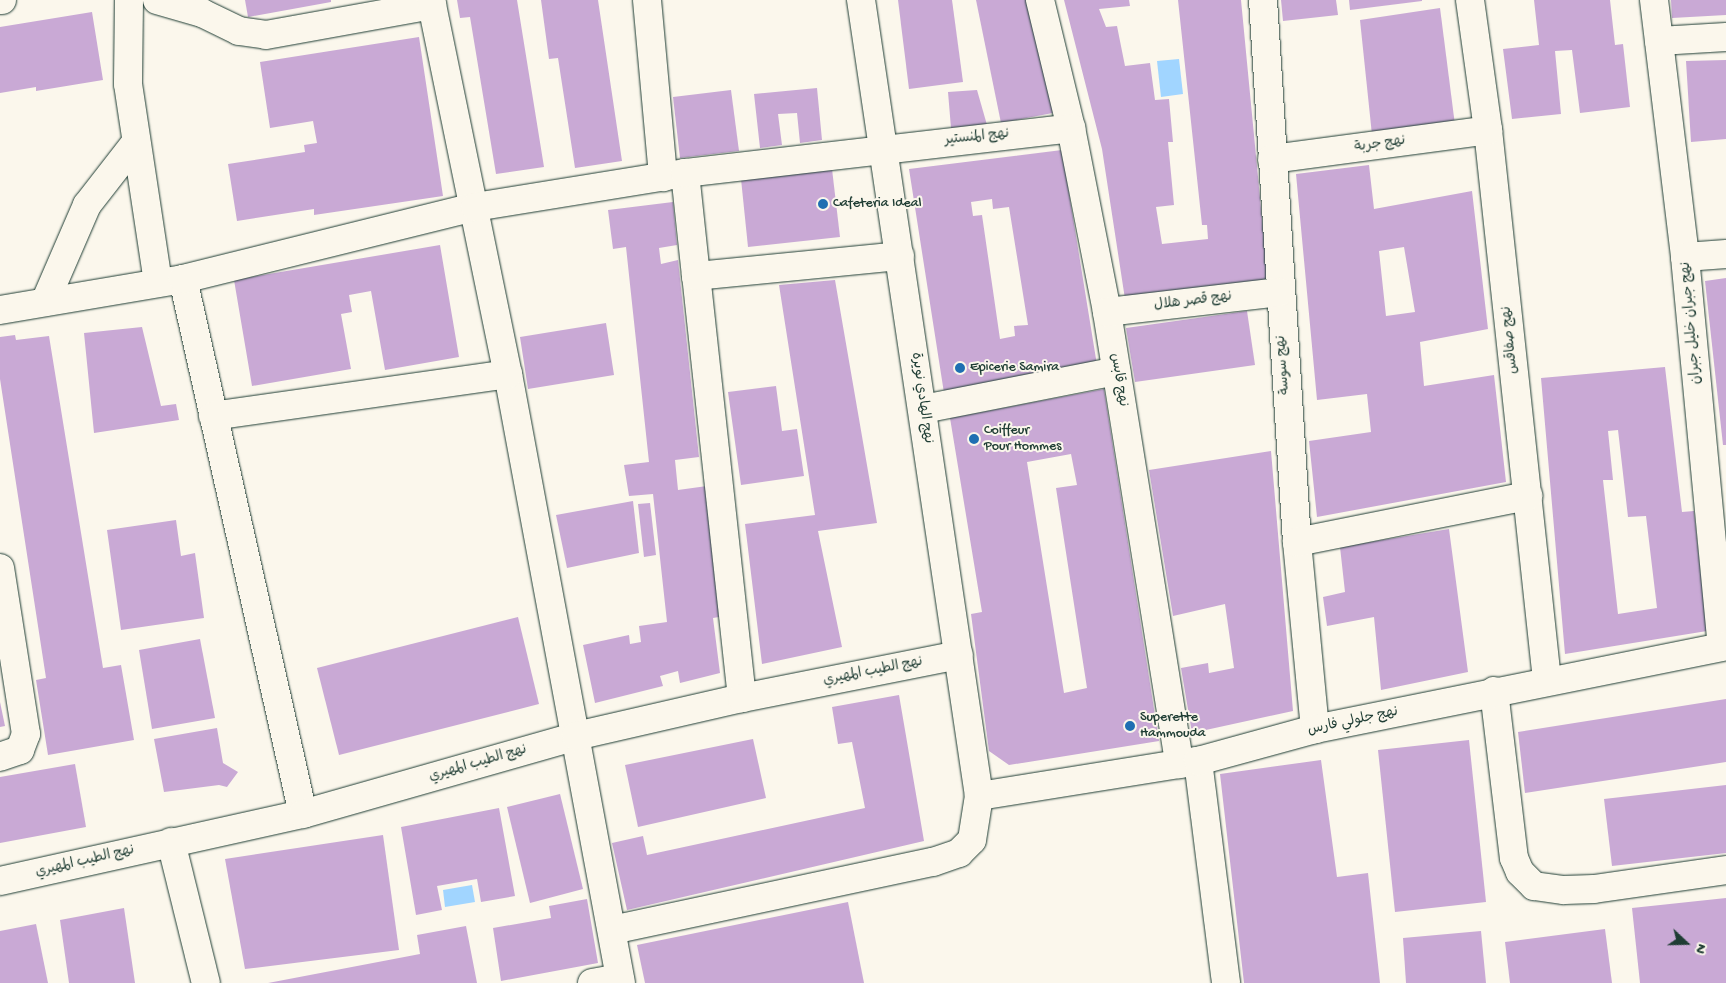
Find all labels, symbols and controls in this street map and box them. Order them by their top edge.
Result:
street label: نهج المنستير [944,126,1010,150]
street label: نهج جربة [1353,133,1407,157]
place label: Cafeteria Ideal [833,196,922,212]
marker: Cafeteria Ideal [817,198,829,210]
street label: نهج جبران خليل جبران [1678,261,1706,385]
street label: نهج قصر هلال [1153,289,1233,315]
street label: نهج صفاقس [1499,305,1523,375]
street label: نهج سوسة [1274,335,1294,395]
street label: نهج الهادي نويرة [906,351,936,445]
street label: نهج قابس [1105,352,1131,408]
place label: Epicerie Samira [970,360,1059,376]
marker: Epicerie Samira [954,362,966,374]
place label: Coiffeur Pour Hommes [984,423,1061,456]
marker: Coiffeur Pour Hommes [968,433,980,445]
street label: نهج الطيب المهيري [822,654,924,690]
street label: نهج جلولي فارس [1306,704,1400,740]
place label: Superette Hammouda [1140,710,1205,742]
marker: Superette Hammouda [1124,720,1136,732]
street label: نهج الطيب المهيري [427,742,529,786]
street label: نهج الطيب المهيري [34,842,136,882]
north arrow [1661,918,1711,968]
text: N [1691,941,1710,956]

